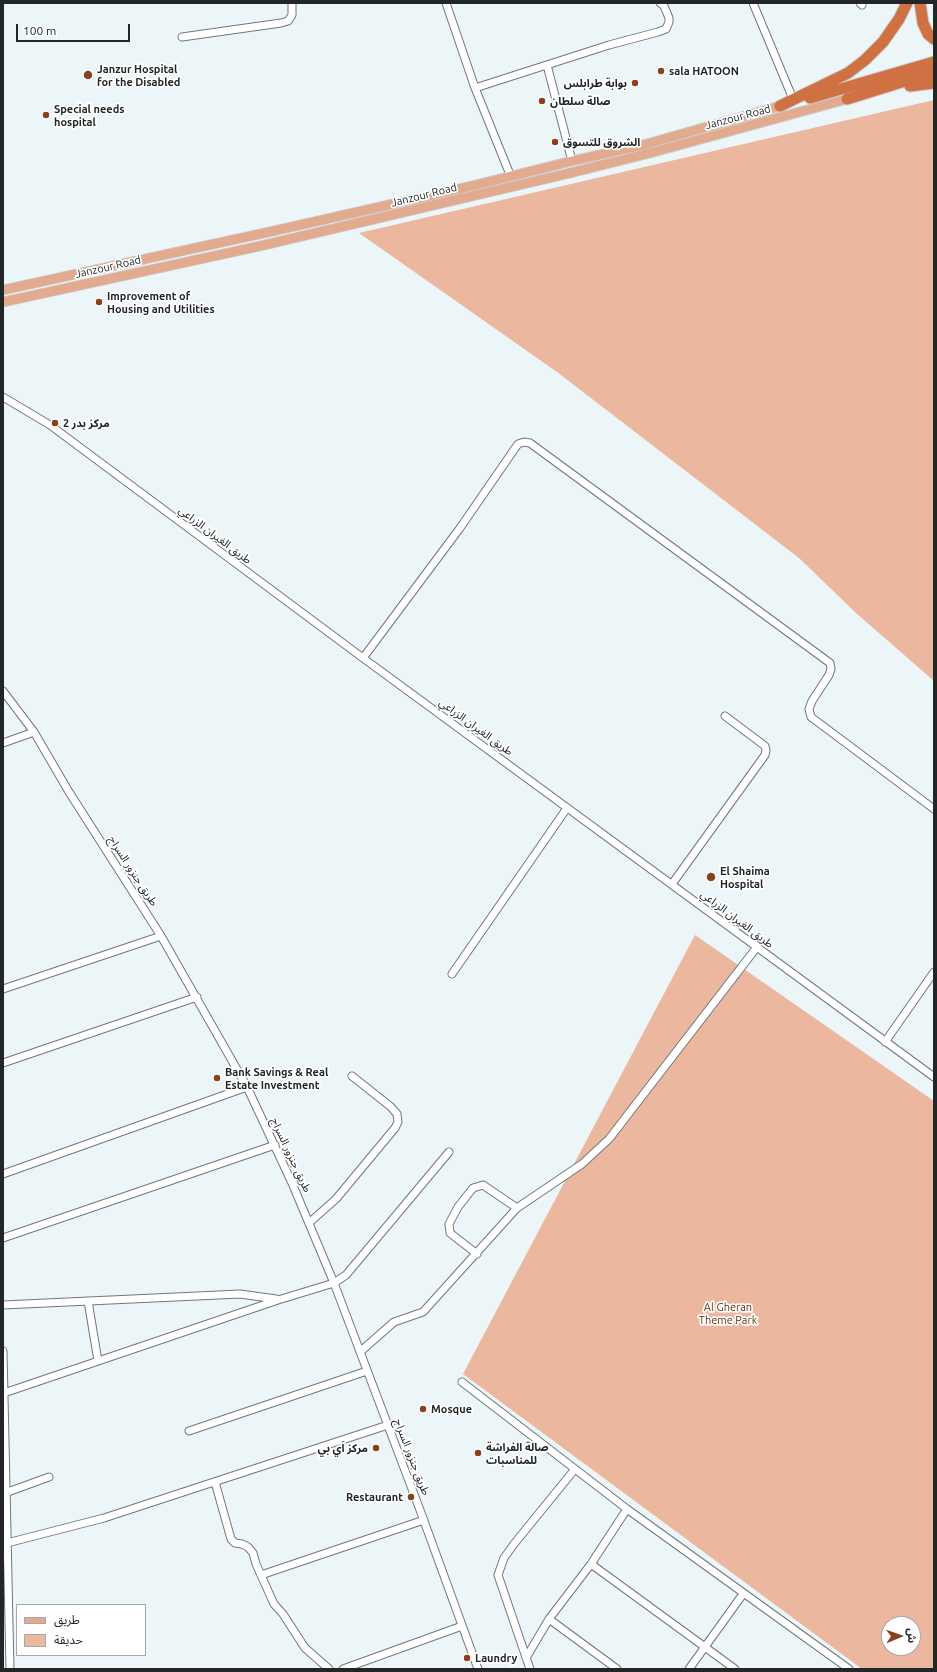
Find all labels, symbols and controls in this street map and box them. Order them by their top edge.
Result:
scale bar [18,16,132,42]
text: 100 m [23,24,56,37]
place label: Janzur Hospital for the Disabled [97,62,180,88]
place label: sala HATOON [669,64,739,78]
marker: sala HATOON [656,66,666,76]
marker: Janzur Hospital for the Disabled [82,69,94,81]
place label: بوابة طرابلس [564,76,627,90]
marker: بوابة طرابلس [630,78,640,88]
place label: صالة سلطان [550,94,610,108]
marker: صالة سلطان [537,96,547,106]
place label: Special needs hospital [54,102,124,128]
street label: Janzour Road [704,102,772,132]
marker: Special needs hospital [41,110,51,120]
place label: الشروق للتسوق [563,135,640,149]
marker: الشروق للتسوق [550,137,560,147]
street label: Janzour Road [390,180,458,210]
street label: Janzour Road [74,253,142,281]
place label: Improvement of Housing and Utilities [107,289,215,315]
marker: Improvement of Housing and Utilities [94,297,104,307]
place label: مركز بدر 2 [63,416,110,430]
marker: مركز بدر 2 [50,418,60,428]
street label: طريق الغيران الزراعي [176,503,254,567]
street label: طريق الغيران الزراعي [436,696,516,758]
street label: طريق جنزور السراج [105,834,161,908]
place label: El Shaima Hospital [720,864,770,890]
marker: El Shaima Hospital [705,871,717,883]
street label: طريق الغيران الزراعي [698,887,776,951]
place label: Bank Savings & Real Estate Investment [225,1065,328,1091]
marker: Bank Savings & Real Estate Investment [212,1073,222,1083]
street label: طريق جنزور السراج [268,1116,314,1194]
park label: Al Gheran Theme Park [699,1300,757,1326]
place label: Mosque [431,1402,472,1416]
marker: Mosque [418,1404,428,1414]
street label: طريق جنزور السراج [391,1417,433,1497]
place label: صالة الفراشة للمناسبات [486,1440,549,1466]
place label: مركز اَي بي [318,1441,368,1455]
marker: مركز اَي بي [371,1443,381,1453]
marker: صالة الفراشة للمناسبات [473,1448,483,1458]
place label: Restaurant [346,1490,403,1504]
marker: Restaurant [406,1492,416,1502]
legend [16,1604,146,1656]
text: طريق [54,1613,80,1626]
north arrow [881,1616,921,1656]
text: ش [906,1628,918,1643]
text: حديقة [54,1633,83,1646]
place label: Laundry [475,1651,517,1665]
marker: Laundry [462,1653,472,1663]

